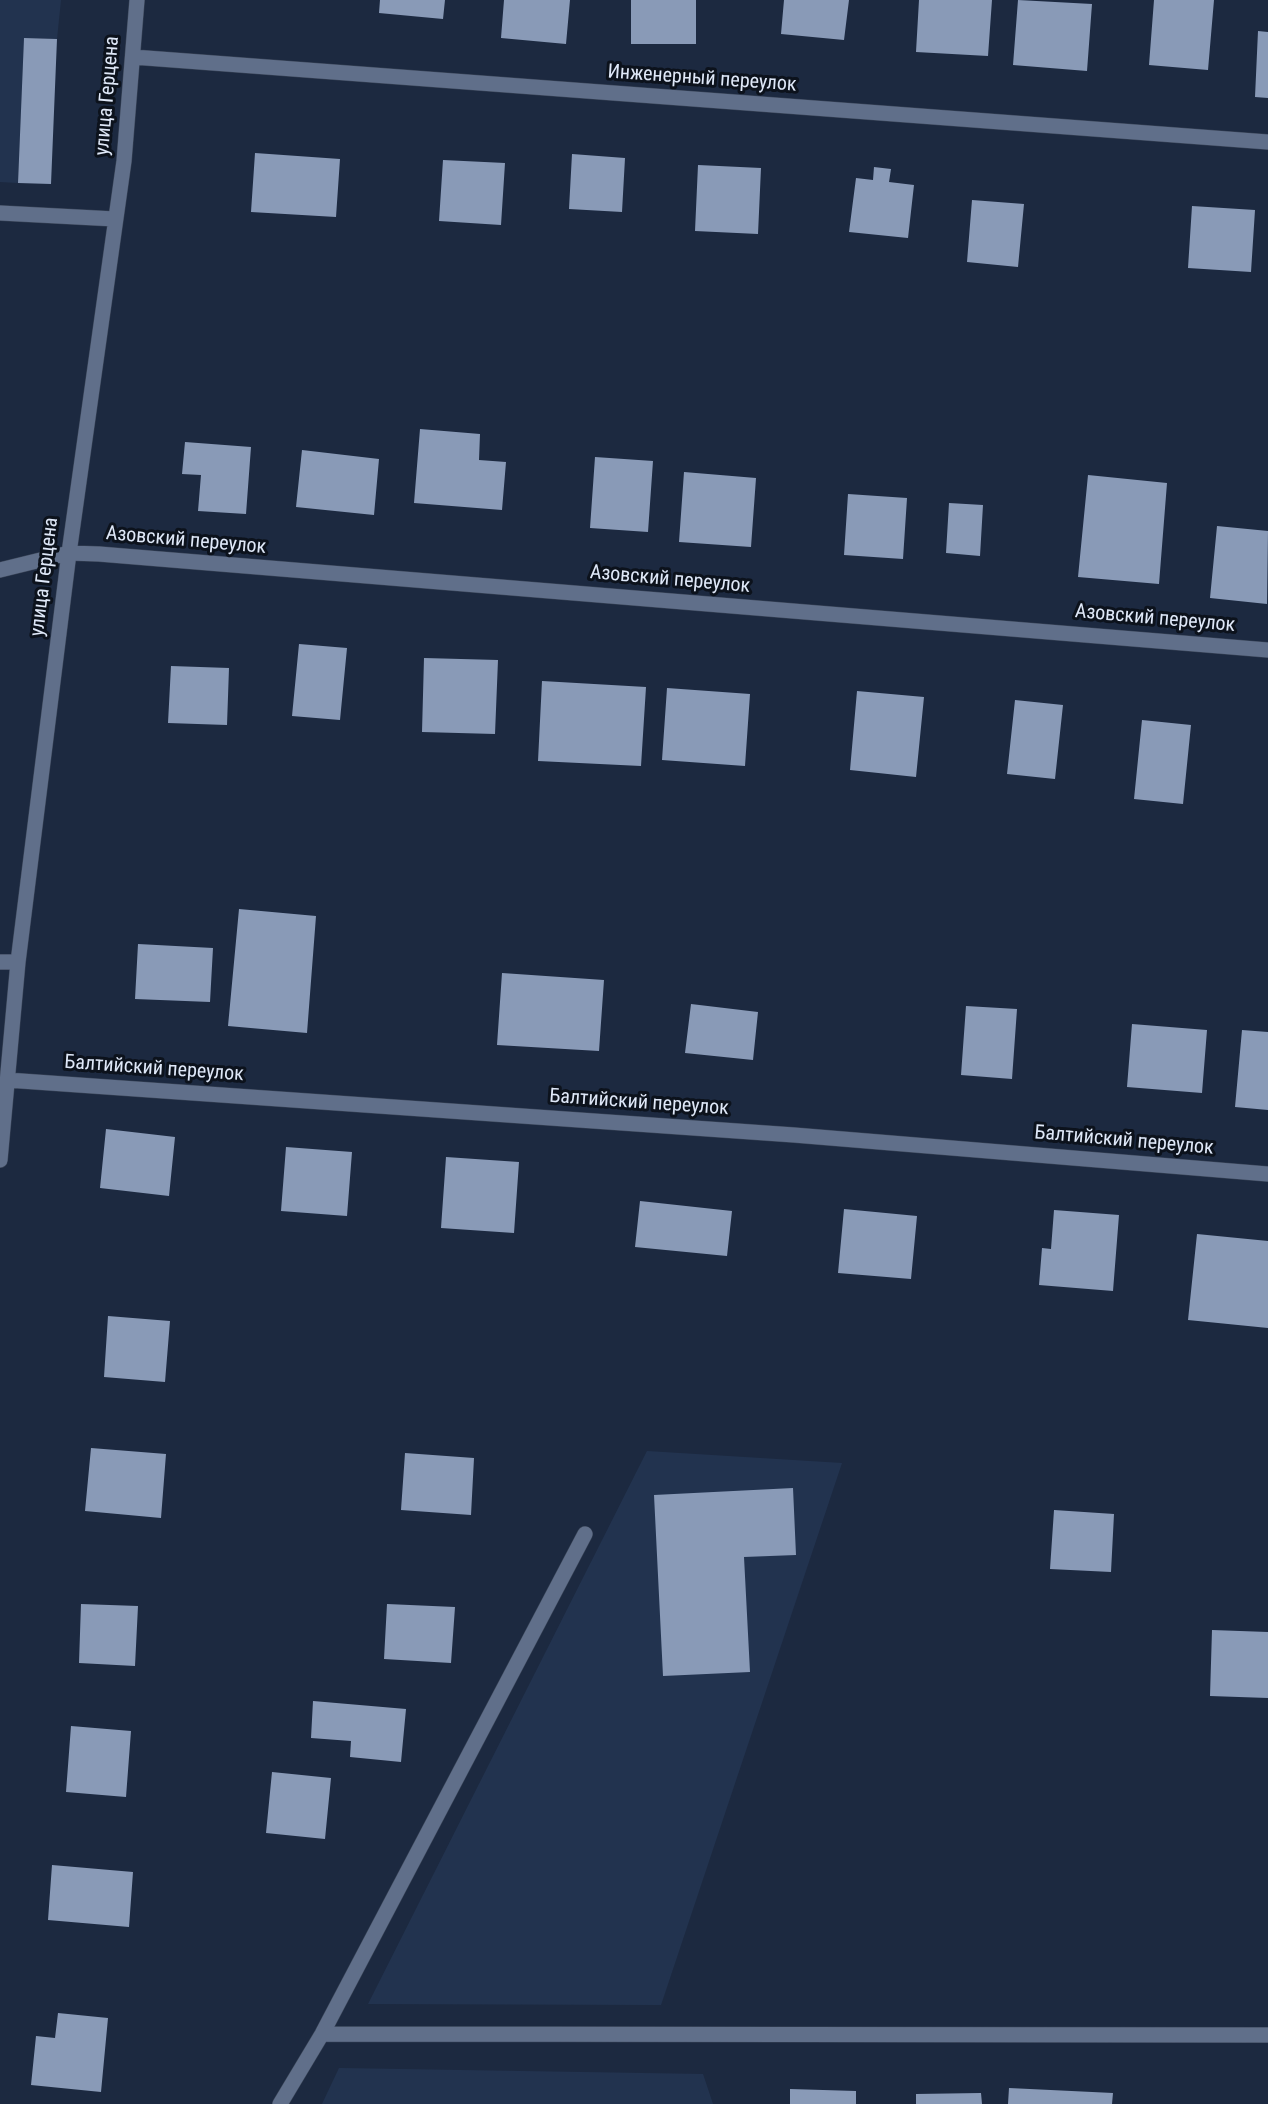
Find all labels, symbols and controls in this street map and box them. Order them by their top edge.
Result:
street label: улица Герцена [91,35,125,157]
street label: Инженерный переулок [607,60,797,98]
street label: улица Герцена [26,516,64,638]
street label: Азовский переулок [105,522,267,560]
street label: Азовский переулок [589,561,751,599]
street label: Азовский переулок [1074,600,1236,638]
street label: Балтийский переулок [63,1051,245,1087]
street label: Балтийский переулок [548,1085,730,1121]
street label: Балтийский переулок [1033,1121,1215,1161]

